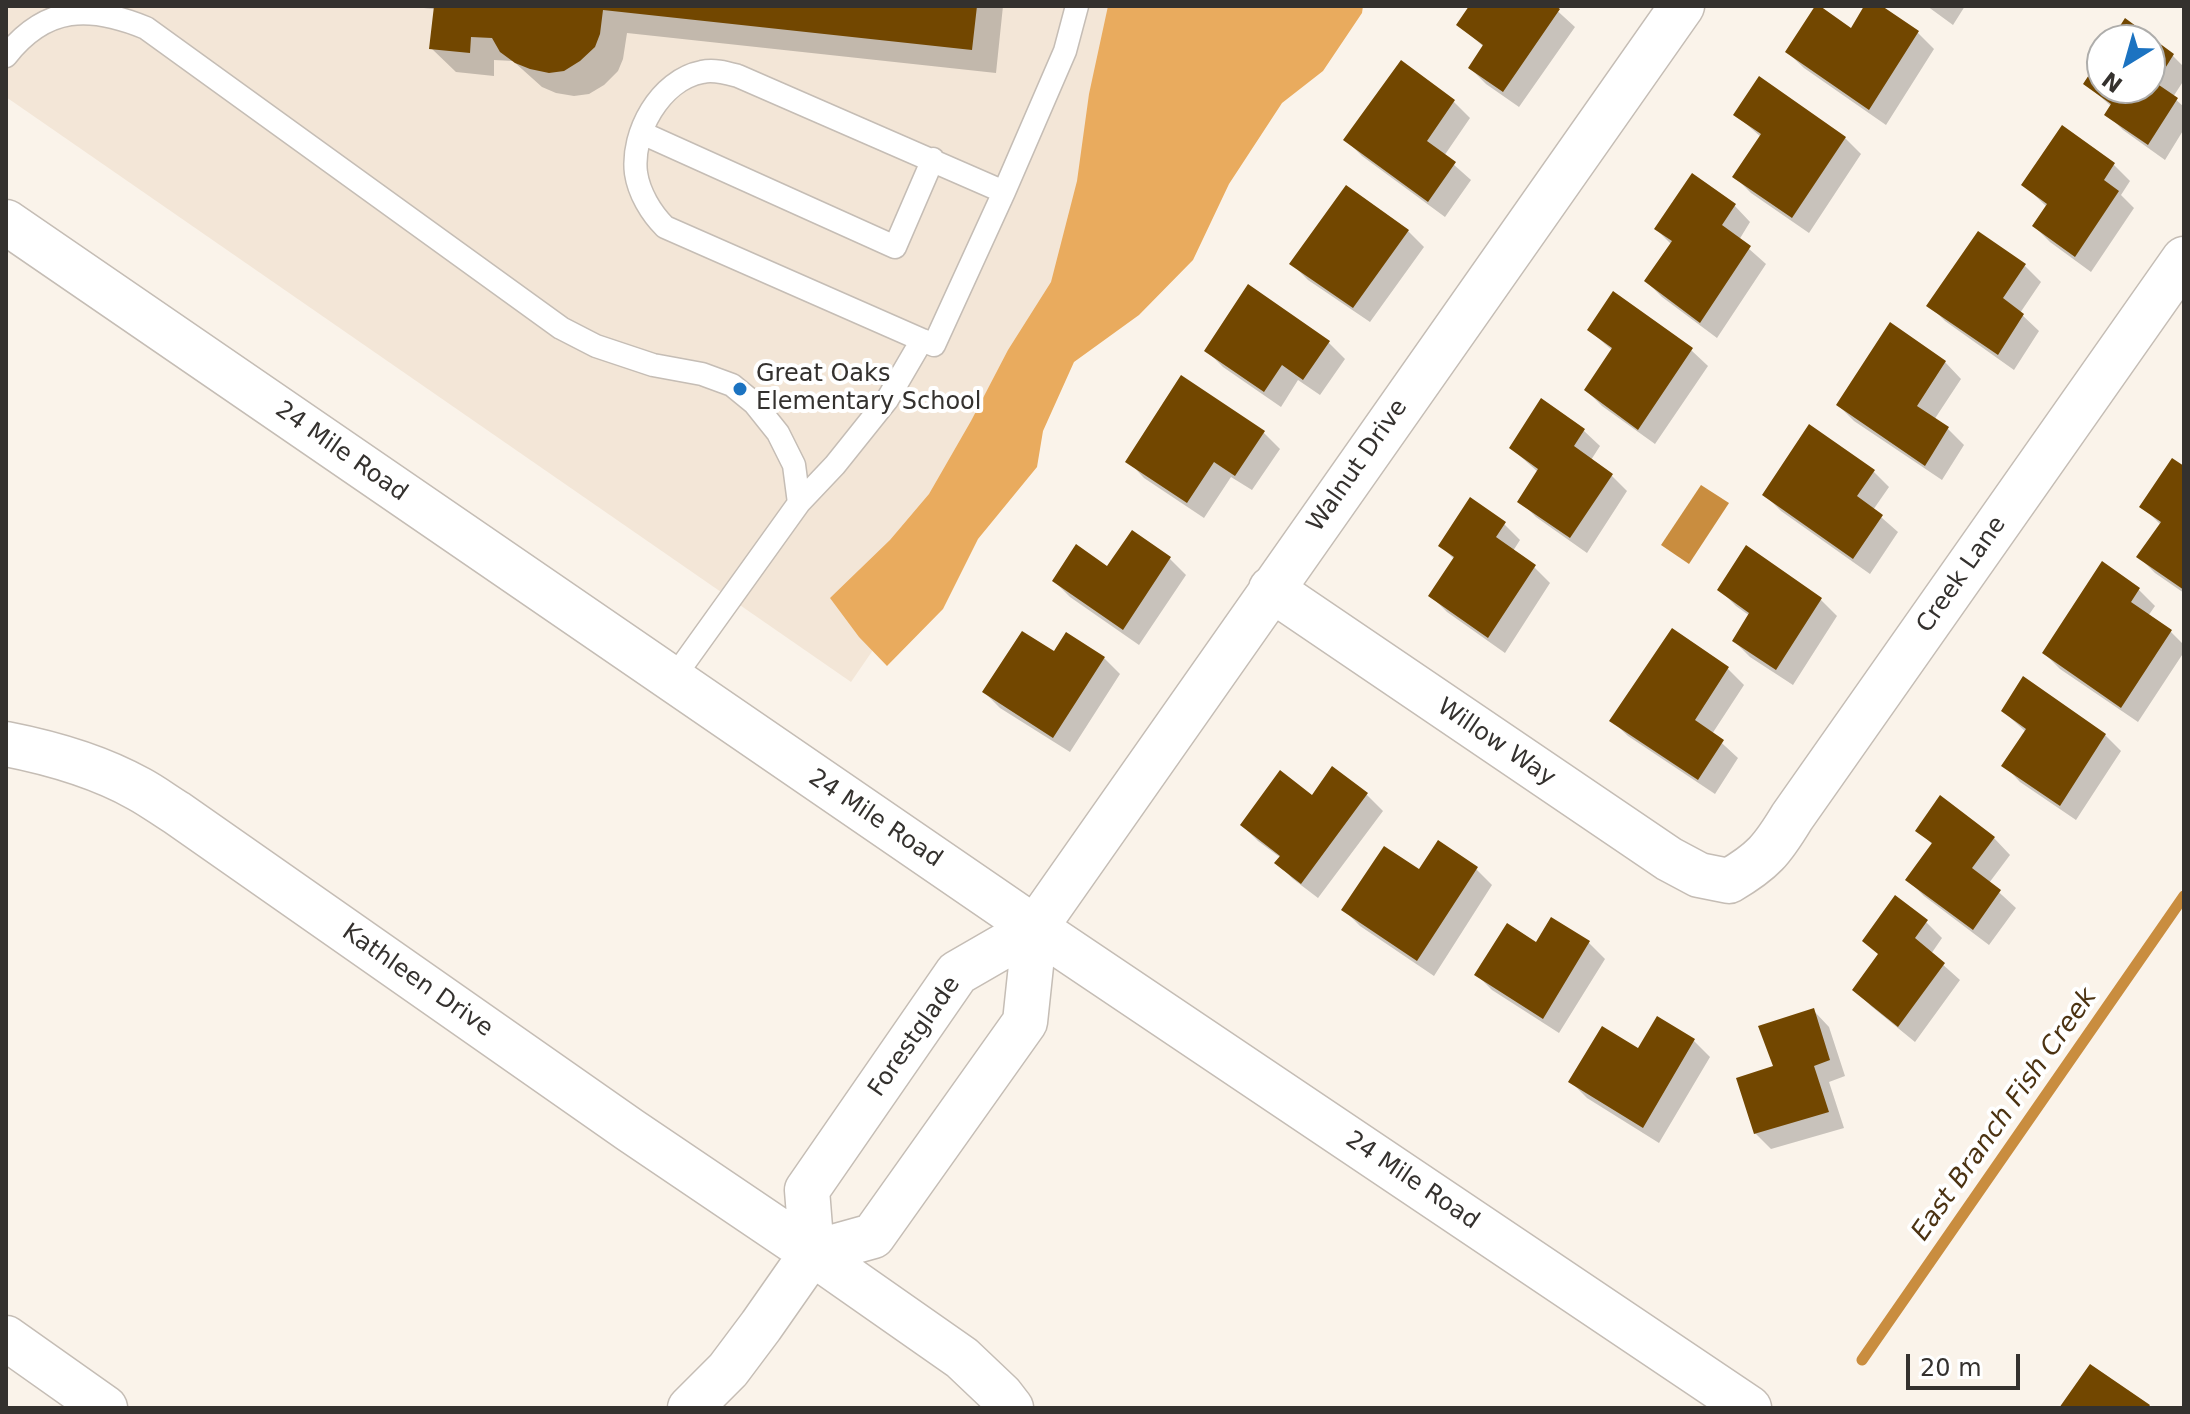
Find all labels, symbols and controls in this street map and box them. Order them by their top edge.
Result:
north arrow [2086,24,2166,104]
text: N [2098,66,2127,98]
place label: Great Oaks Elementary School [756,361,981,417]
marker: Great Oaks Elementary School [731,380,749,398]
street label: Walnut Drive [1302,394,1414,538]
street label: 24 Mile Road [269,396,413,508]
street label: Creek Lane [1911,511,2013,639]
street label: Willow Way [1431,693,1561,793]
street label: 24 Mile Road [803,764,947,874]
street label: Kathleen Drive [336,918,498,1044]
street label: Forestglade [863,971,967,1103]
water label: East Branch Fish Creek [1906,983,2104,1247]
street label: 24 Mile Road [1340,1126,1484,1236]
scale bar [1910,1338,2024,1388]
text: 20 m [1920,1354,1982,1382]

